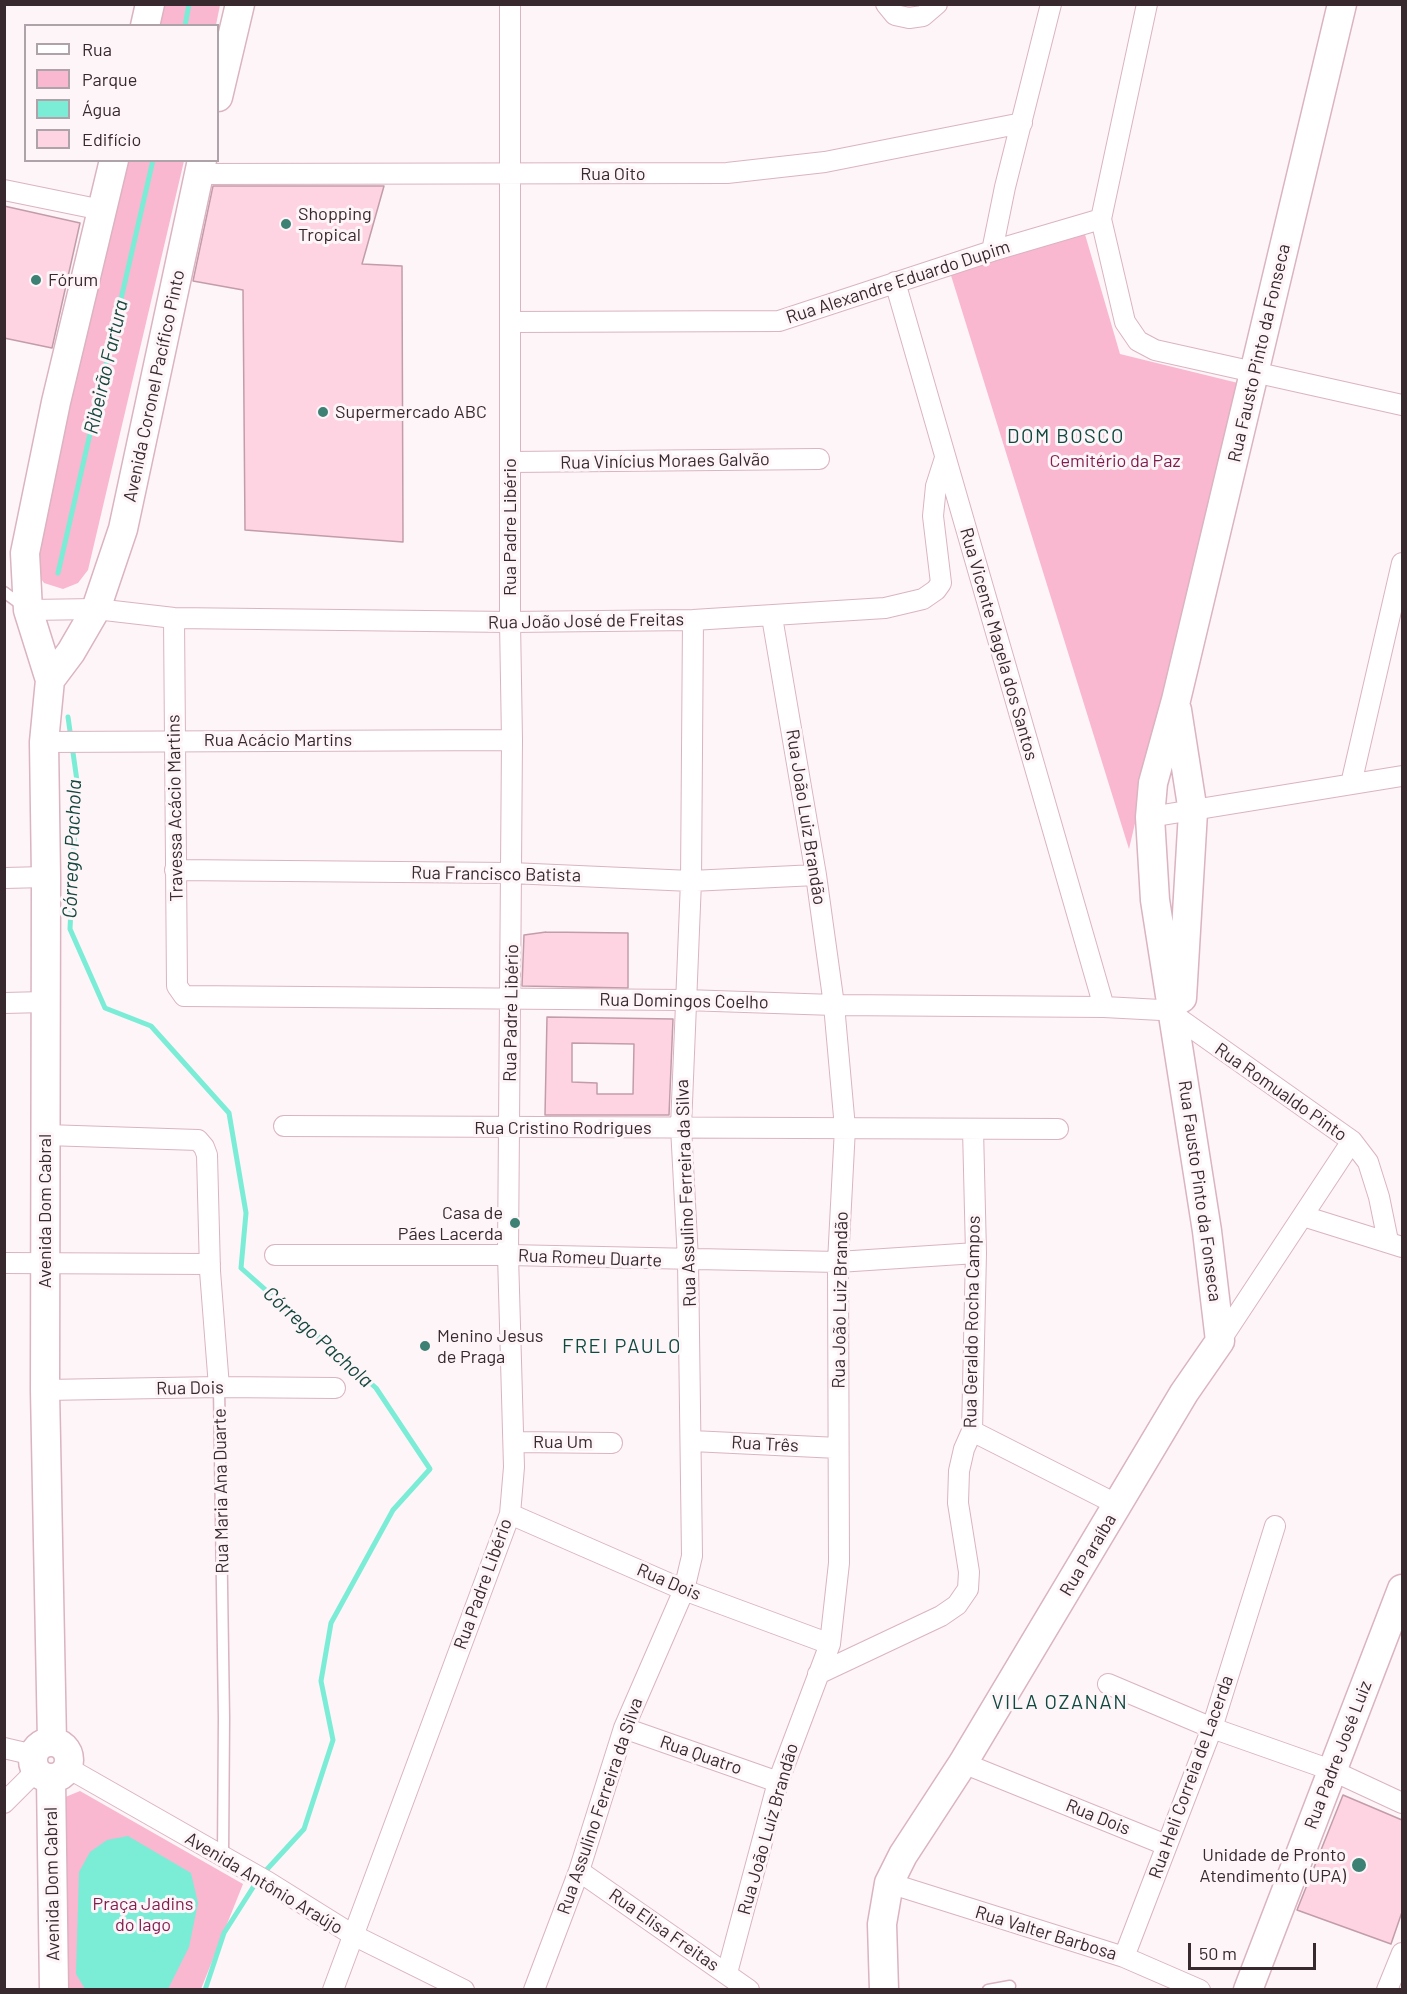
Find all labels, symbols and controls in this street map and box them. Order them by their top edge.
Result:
legend [24,24,219,162]
text: Rua [82,38,112,60]
text: Parque [82,68,137,90]
text: Água [82,98,121,120]
text: Edifício [82,128,141,150]
street label: Rua Oito [580,163,646,185]
place label: Shopping Tropical [298,203,372,246]
marker: Shopping Tropical [279,217,293,231]
street label: Rua Alexandre Eduardo Dupim [783,236,1013,328]
street label: Rua Fausto Pinto da Fonseca [1223,242,1295,464]
street label: Avenida Coronel Pacífico Pinto [119,268,189,504]
place label: Fórum [48,269,98,291]
marker: Fórum [29,273,43,287]
water label: Ribeirão Fartura [79,297,133,437]
place label: Supermercado ABC [335,401,487,423]
marker: Supermercado ABC [316,405,330,419]
district label: DOM BOSCO [1007,424,1125,448]
street label: Rua Vinícius Moraes Galvão [560,448,770,474]
park label: Cemitério da Paz [1050,450,1180,472]
street label: Rua Padre Libério [499,458,521,596]
street label: Rua Vicente Magela dos Santos [955,525,1043,763]
street label: Rua João José de Freitas [488,608,684,634]
street label: Travessa Acácio Martins [163,714,187,902]
street label: Rua João Luiz Brandão [781,728,831,906]
street label: Rua Acácio Martins [204,729,352,751]
water label: Córrego Pachola [58,779,86,919]
street label: Rua Francisco Batista [411,862,581,886]
street label: Rua Padre Libério [499,944,523,1082]
street label: Rua Domingos Coelho [599,989,769,1013]
street label: Rua Romualdo Pinto [1211,1038,1351,1146]
street label: Rua Assulino Ferreira da Silva [671,1079,701,1307]
street label: Rua Fausto Pinto da Fonseca [1174,1079,1226,1303]
street label: Rua Cristino Rodrigues [474,1117,652,1139]
street label: Avenida Dom Cabral [34,1134,56,1288]
place label: Casa de Pães Lacerda [398,1202,503,1244]
street label: Rua João Luiz Brandão [828,1211,852,1389]
street label: Rua Geraldo Rocha Campos [959,1215,985,1429]
marker: Casa de Pães Lacerda [508,1216,522,1230]
street label: Rua Romeu Duarte [518,1245,662,1271]
water label: Córrego Pachola [258,1281,378,1393]
place label: Menino Jesus de Praga [437,1325,544,1368]
district label: FREI PAULO [562,1334,682,1358]
marker: Menino Jesus de Praga [418,1339,432,1353]
street label: Rua Dois [156,1377,224,1399]
street label: Rua Maria Ana Duarte [209,1408,233,1574]
street label: Rua Um [533,1431,593,1453]
street label: Rua Três [731,1431,799,1457]
street label: Rua Paraíba [1055,1510,1121,1600]
street label: Rua Padre Libério [449,1516,517,1652]
street label: Rua Dois [634,1559,704,1605]
street label: Rua Heli Correia de Lacerda [1144,1672,1238,1882]
street label: Rua Padre José Luiz [1300,1678,1376,1832]
district label: VILA OZANAN [992,1690,1128,1714]
street label: Rua Assulino Ferreira da Silva [553,1695,647,1917]
street label: Rua Quatro [657,1731,745,1779]
street label: Rua João Luiz Brandão [733,1741,803,1917]
street label: Rua Dois [1063,1794,1133,1840]
street label: Avenida Dom Cabral [40,1807,64,1961]
street label: Avenida Antônio Araújo [181,1827,347,1939]
place label: Unidade de Pronto Atendimento (UPA) [1199,1844,1346,1886]
marker: Unidade de Pronto Atendimento (UPA) [1350,1856,1368,1874]
street label: Rua Elisa Freitas [605,1884,723,1976]
park label: Praça Jadins do lago [93,1893,193,1936]
street label: Rua Valter Barbosa [973,1901,1119,1965]
scale bar [1191,1931,1318,1969]
text: 50 m [1199,1942,1237,1964]

